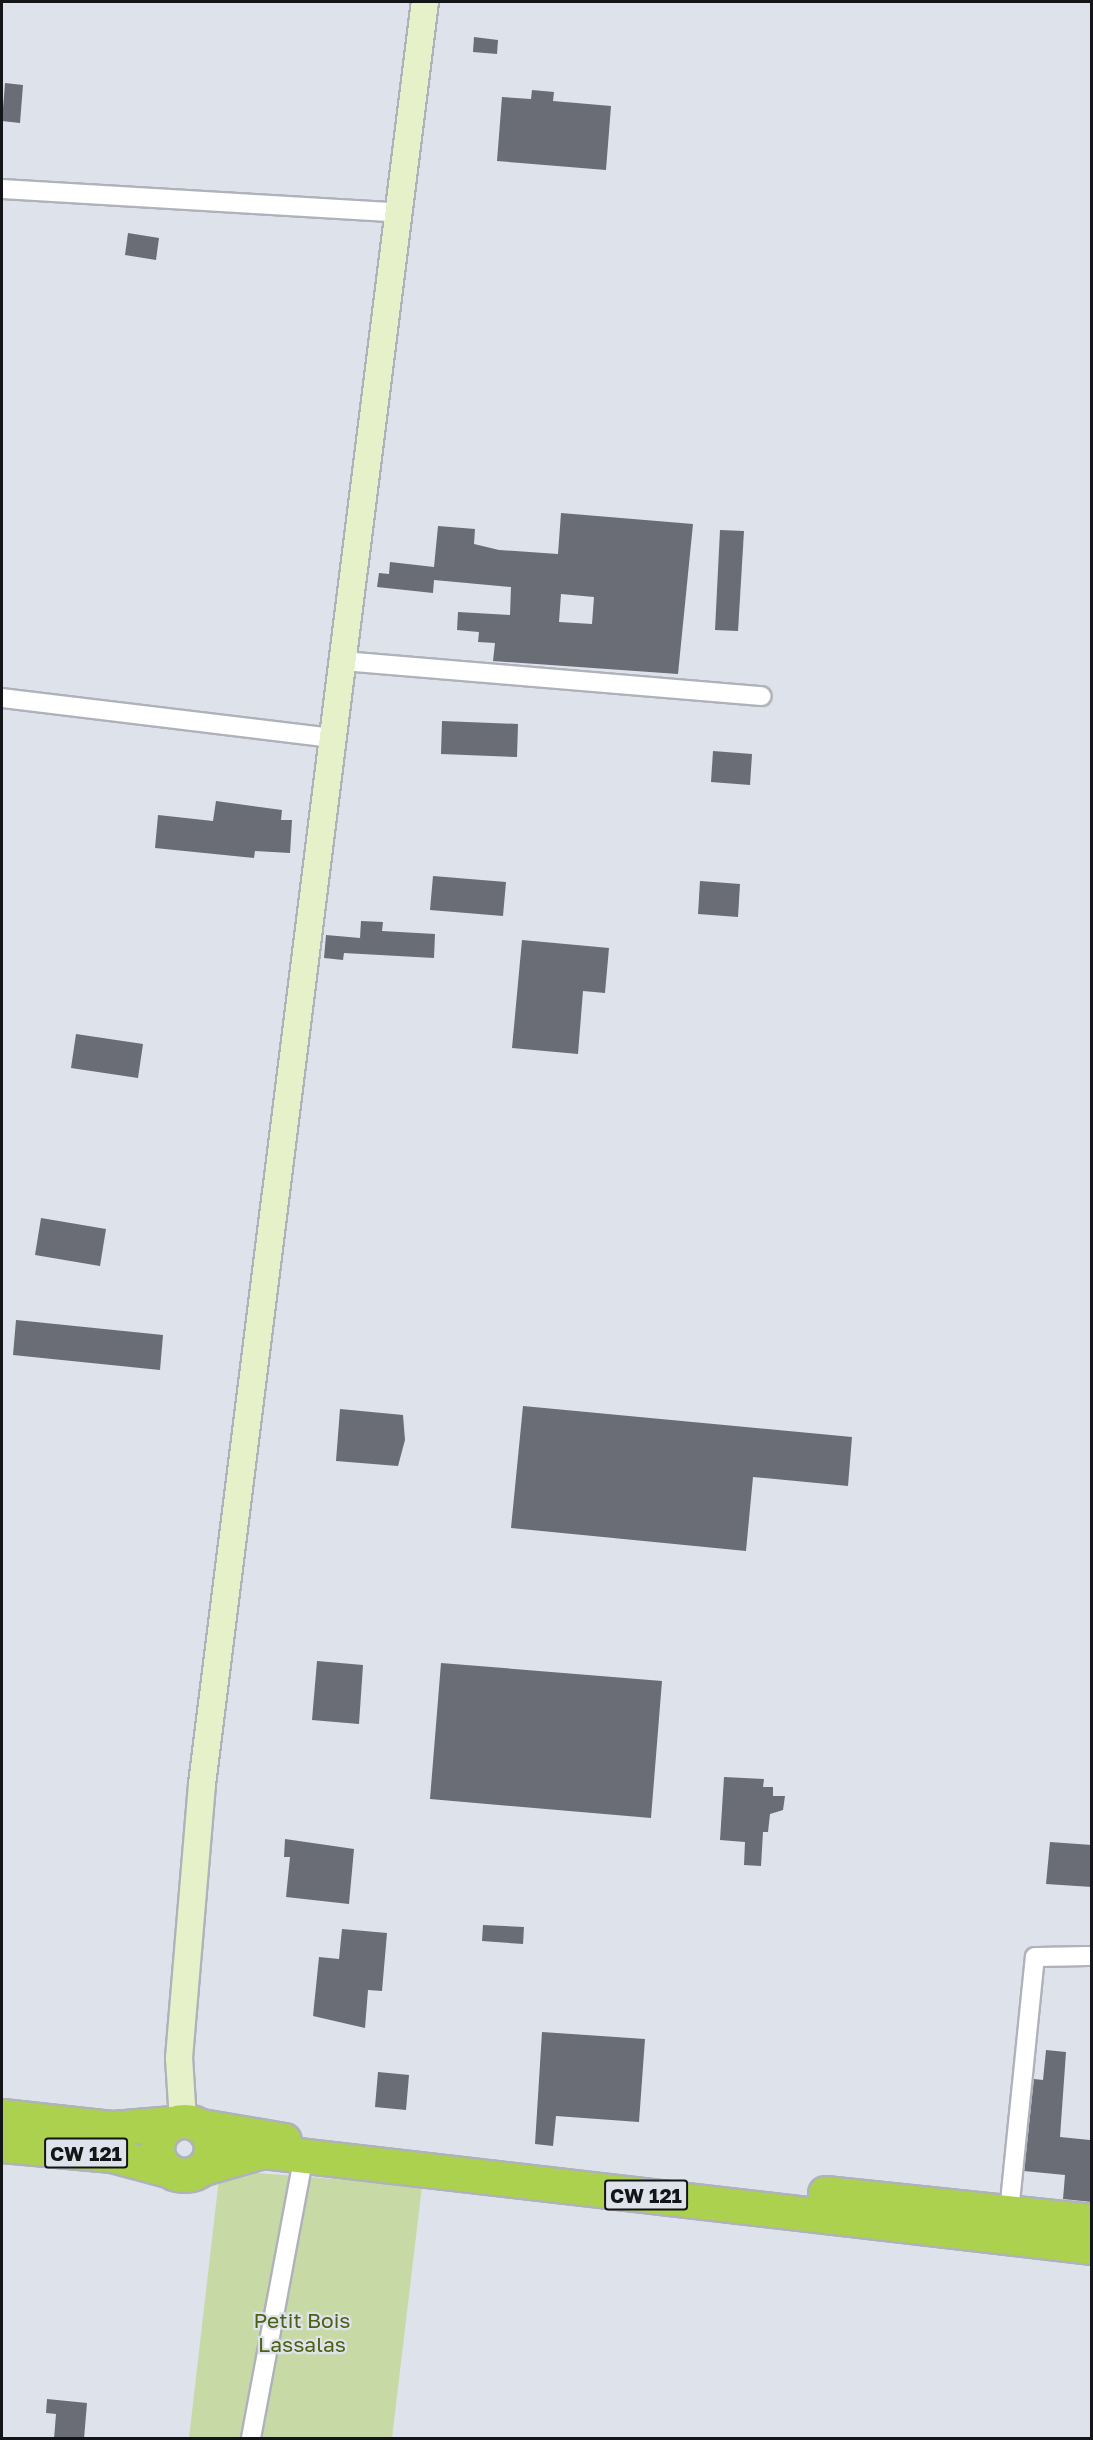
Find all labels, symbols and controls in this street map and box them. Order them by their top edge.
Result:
road number: CW 121 [44,2136,128,2170]
road number: CW 121 [604,2178,688,2212]
park label: Petit Bois Lassalas [254,2307,350,2357]

